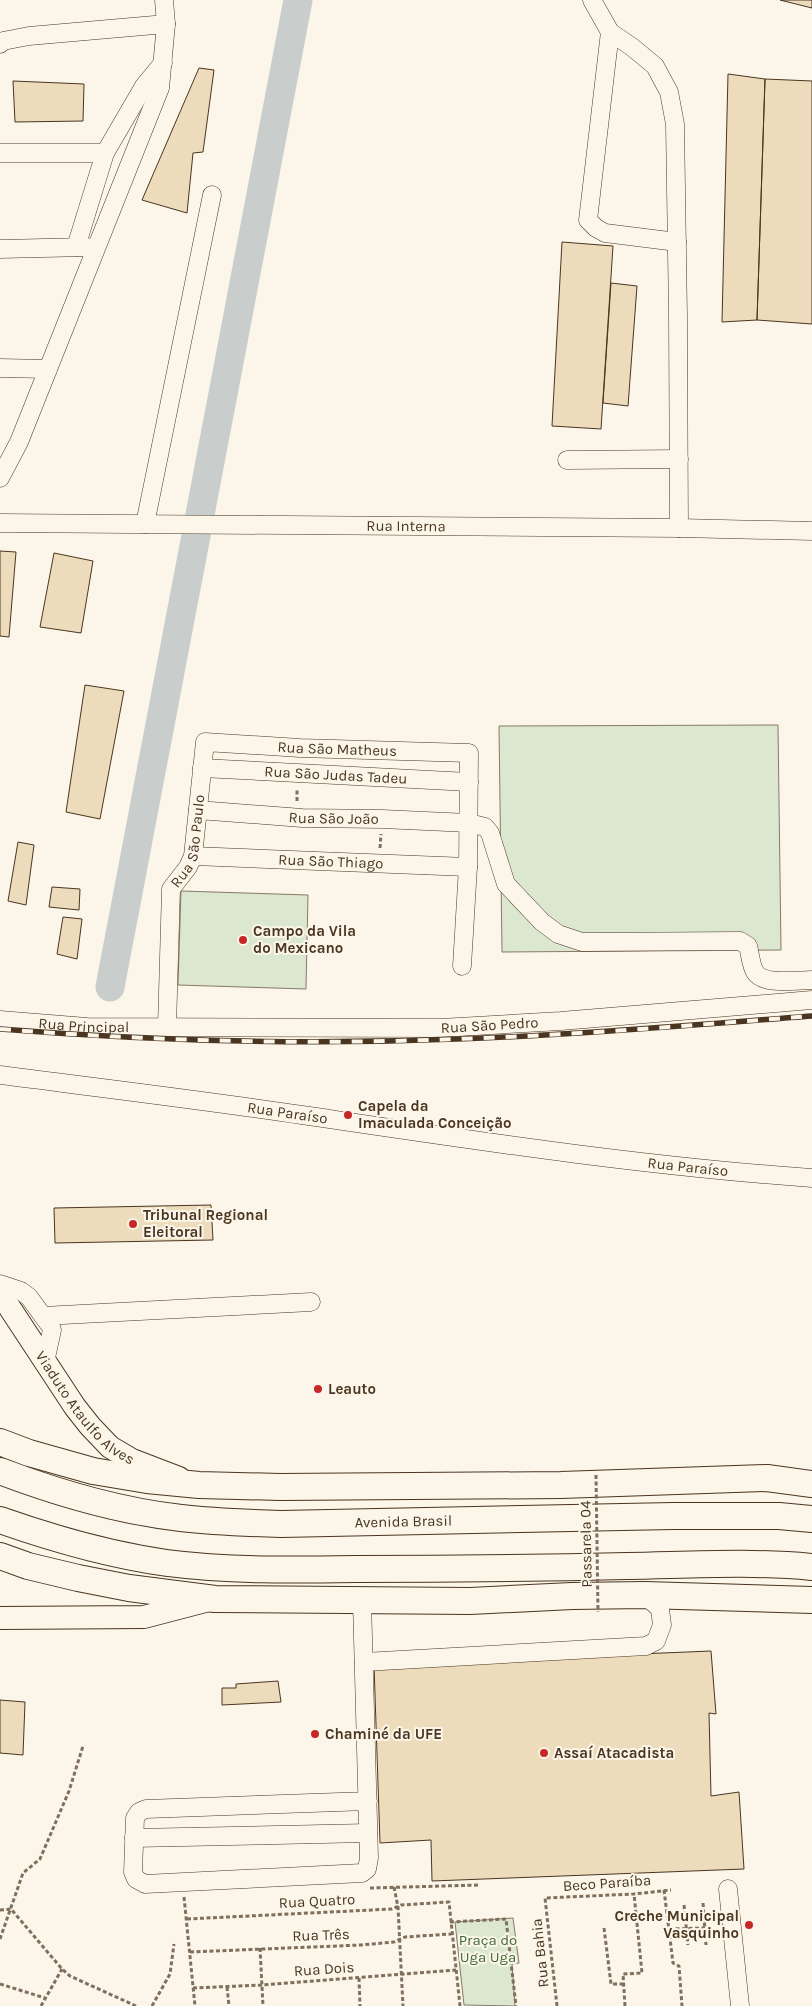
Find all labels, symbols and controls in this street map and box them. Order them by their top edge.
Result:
street label: Rua Interna [366,517,446,535]
street label: Rua São Matheus [277,738,397,760]
street label: Rua São Judas Tadeu [264,762,408,788]
street label: Rua São Paulo [167,794,208,891]
street label: Rua São João [288,808,379,828]
street label: Rua São Thiago [278,850,384,873]
place label: Campo da Vila do Mexicano [253,922,356,957]
marker: Campo da Vila do Mexicano [237,934,249,946]
street label: Rua São Pedro [440,1013,539,1037]
street label: Rua Principal [38,1014,129,1036]
place label: Capela da Imaculada Conceição [358,1097,511,1132]
street label: Rua Paraíso [246,1098,329,1128]
marker: Capela da Imaculada Conceição [342,1109,354,1121]
street label: Rua Paraíso [647,1154,729,1180]
place label: Tribunal Regional Eleitoral [143,1206,268,1241]
marker: Tribunal Regional Eleitoral [127,1218,139,1230]
street label: Viaduto Ataulfo Alves [32,1348,138,1468]
place label: Leauto [328,1380,376,1398]
marker: Leauto [312,1383,324,1395]
street label: Passarela 04 [576,1500,596,1588]
street label: Avenida Brasil [354,1512,452,1531]
place label: Chaminé da UFE [325,1725,442,1743]
marker: Chaminé da UFE [309,1728,321,1740]
place label: Assaí Atacadista [554,1744,674,1762]
marker: Assaí Atacadista [538,1747,550,1759]
street label: Beco Paraíba [562,1871,652,1895]
street label: Rua Quatro [278,1890,356,1912]
place label: Creche Municipal Vasquinho [614,1907,739,1942]
street label: Rua Bahia [527,1918,553,1988]
marker: Creche Municipal Vasquinho [743,1919,755,1931]
street label: Rua Três [292,1925,350,1945]
park label: Praça do Uga Uga [459,1931,517,1966]
street label: Rua Dois [293,1958,355,1980]

